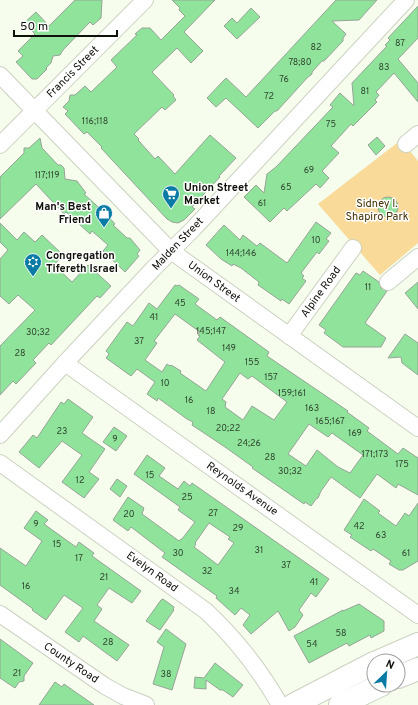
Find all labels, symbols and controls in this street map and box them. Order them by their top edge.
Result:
scale bar [14,12,117,38]
text: 50 m [20,19,48,35]
house number: 87 [395,38,405,49]
house number: 82 [311,42,321,53]
street label: Francis Street [44,43,102,101]
house number: 78;80 [288,57,312,68]
house number: 83 [379,62,389,73]
house number: 76 [279,74,289,85]
house number: 81 [361,86,369,97]
house number: 72 [264,91,274,102]
house number: 116;118 [82,116,108,127]
house number: 75 [326,119,336,130]
house number: 69 [304,165,314,176]
house number: 117;119 [34,170,60,181]
place label: Union Street Market [184,181,248,208]
house number: 65 [281,182,291,193]
supermarket icon: Union Street Market [161,184,181,209]
park label: Sidney I. Shapiro Park [345,197,409,224]
house number: 61 [258,198,266,209]
place label: Man's Best Friend [35,200,91,227]
shop icon: Man's Best Friend [94,203,114,228]
street label: Malden Street [149,215,207,273]
house number: 10 [311,235,321,246]
house number: 144;146 [226,248,256,259]
place label: Congregation Tifereth Israel [46,249,118,276]
synagogue icon: Congregation Tifereth Israel [23,252,43,277]
street label: Union Street [185,258,243,306]
street label: Alpine Road [298,264,344,320]
house number: 11 [365,282,371,293]
house number: 45 [174,298,186,309]
house number: 41 [150,312,158,323]
house number: 145;147 [196,326,226,337]
house number: 30;32 [26,327,50,338]
house number: 37 [134,336,144,347]
house number: 149 [222,343,236,354]
house number: 28 [14,348,26,359]
house number: 155 [245,357,259,368]
house number: 157 [264,372,278,383]
house number: 10 [160,378,170,389]
house number: 159;161 [278,388,306,399]
house number: 16 [185,395,193,406]
house number: 163 [305,403,319,414]
house number: 18 [207,406,215,417]
house number: 165;167 [315,416,345,427]
house number: 20;22 [216,423,240,434]
house number: 23 [57,426,67,437]
house number: 169 [348,428,362,439]
house number: 9 [112,434,118,445]
house number: 24;26 [237,438,261,449]
house number: 171;173 [362,449,388,460]
house number: 28 [264,452,276,463]
street label: Reynolds Avenue [203,459,281,519]
house number: 175 [395,459,409,470]
house number: 30;32 [278,466,302,477]
house number: 15 [146,470,154,481]
house number: 12 [76,475,84,486]
house number: 25 [181,492,193,503]
house number: 27 [208,508,218,519]
house number: 20 [123,509,135,520]
house number: 9 [33,519,39,530]
house number: 42 [353,521,365,532]
house number: 29 [233,523,243,534]
house number: 63 [376,530,386,541]
house number: 15 [53,539,61,550]
house number: 31 [255,545,263,556]
house number: 30 [172,548,184,559]
house number: 61 [402,548,410,559]
street label: Evelyn Road [123,549,181,595]
house number: 17 [75,553,83,564]
house number: 37 [281,560,291,571]
house number: 32 [202,566,212,577]
house number: 21 [100,572,108,583]
house number: 41 [310,577,318,588]
house number: 16 [22,581,30,592]
house number: 34 [228,586,240,597]
house number: 58 [335,628,347,639]
house number: 28 [102,637,114,648]
street label: County Road [41,639,101,687]
house number: 54 [306,639,318,650]
north arrow [366,653,406,693]
text: N [383,657,396,673]
house number: 21 [13,668,21,679]
house number: 38 [161,669,171,680]

